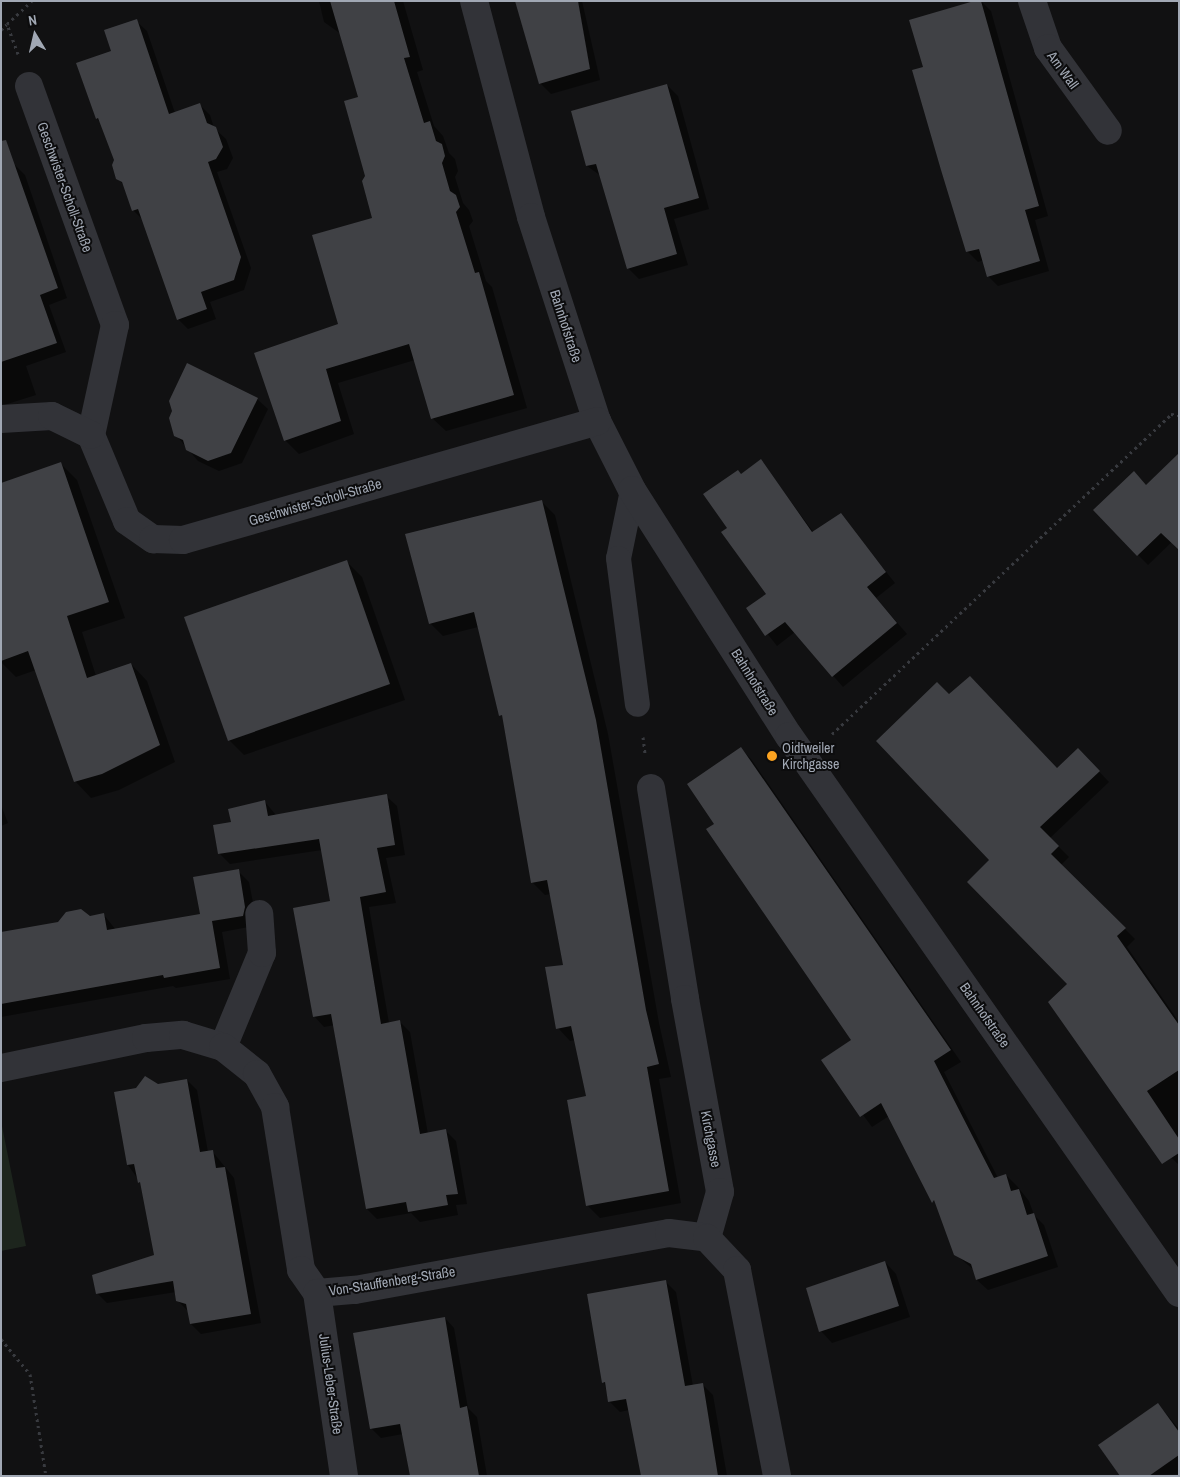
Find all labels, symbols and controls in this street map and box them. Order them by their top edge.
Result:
north arrow [10,10,60,60]
text: N [27,11,38,30]
street label: Am Wall [1044,48,1082,92]
street label: Geschwister-Scholl-Straße [34,120,96,254]
street label: Bahnhofstraße [546,288,586,364]
street label: Geschwister-Scholl-Straße [247,475,383,529]
street label: Bahnhofstraße [728,646,782,718]
place label: Oidtweiler Kirchgasse [782,740,839,772]
marker: Oidtweiler Kirchgasse [766,750,778,762]
street label: Bahnhofstraße [957,979,1013,1051]
street label: Kirchgasse [697,1109,725,1169]
street label: Von-Stauffenberg-Straße [328,1263,456,1299]
street label: Julius-Leber-Straße [316,1333,346,1435]

